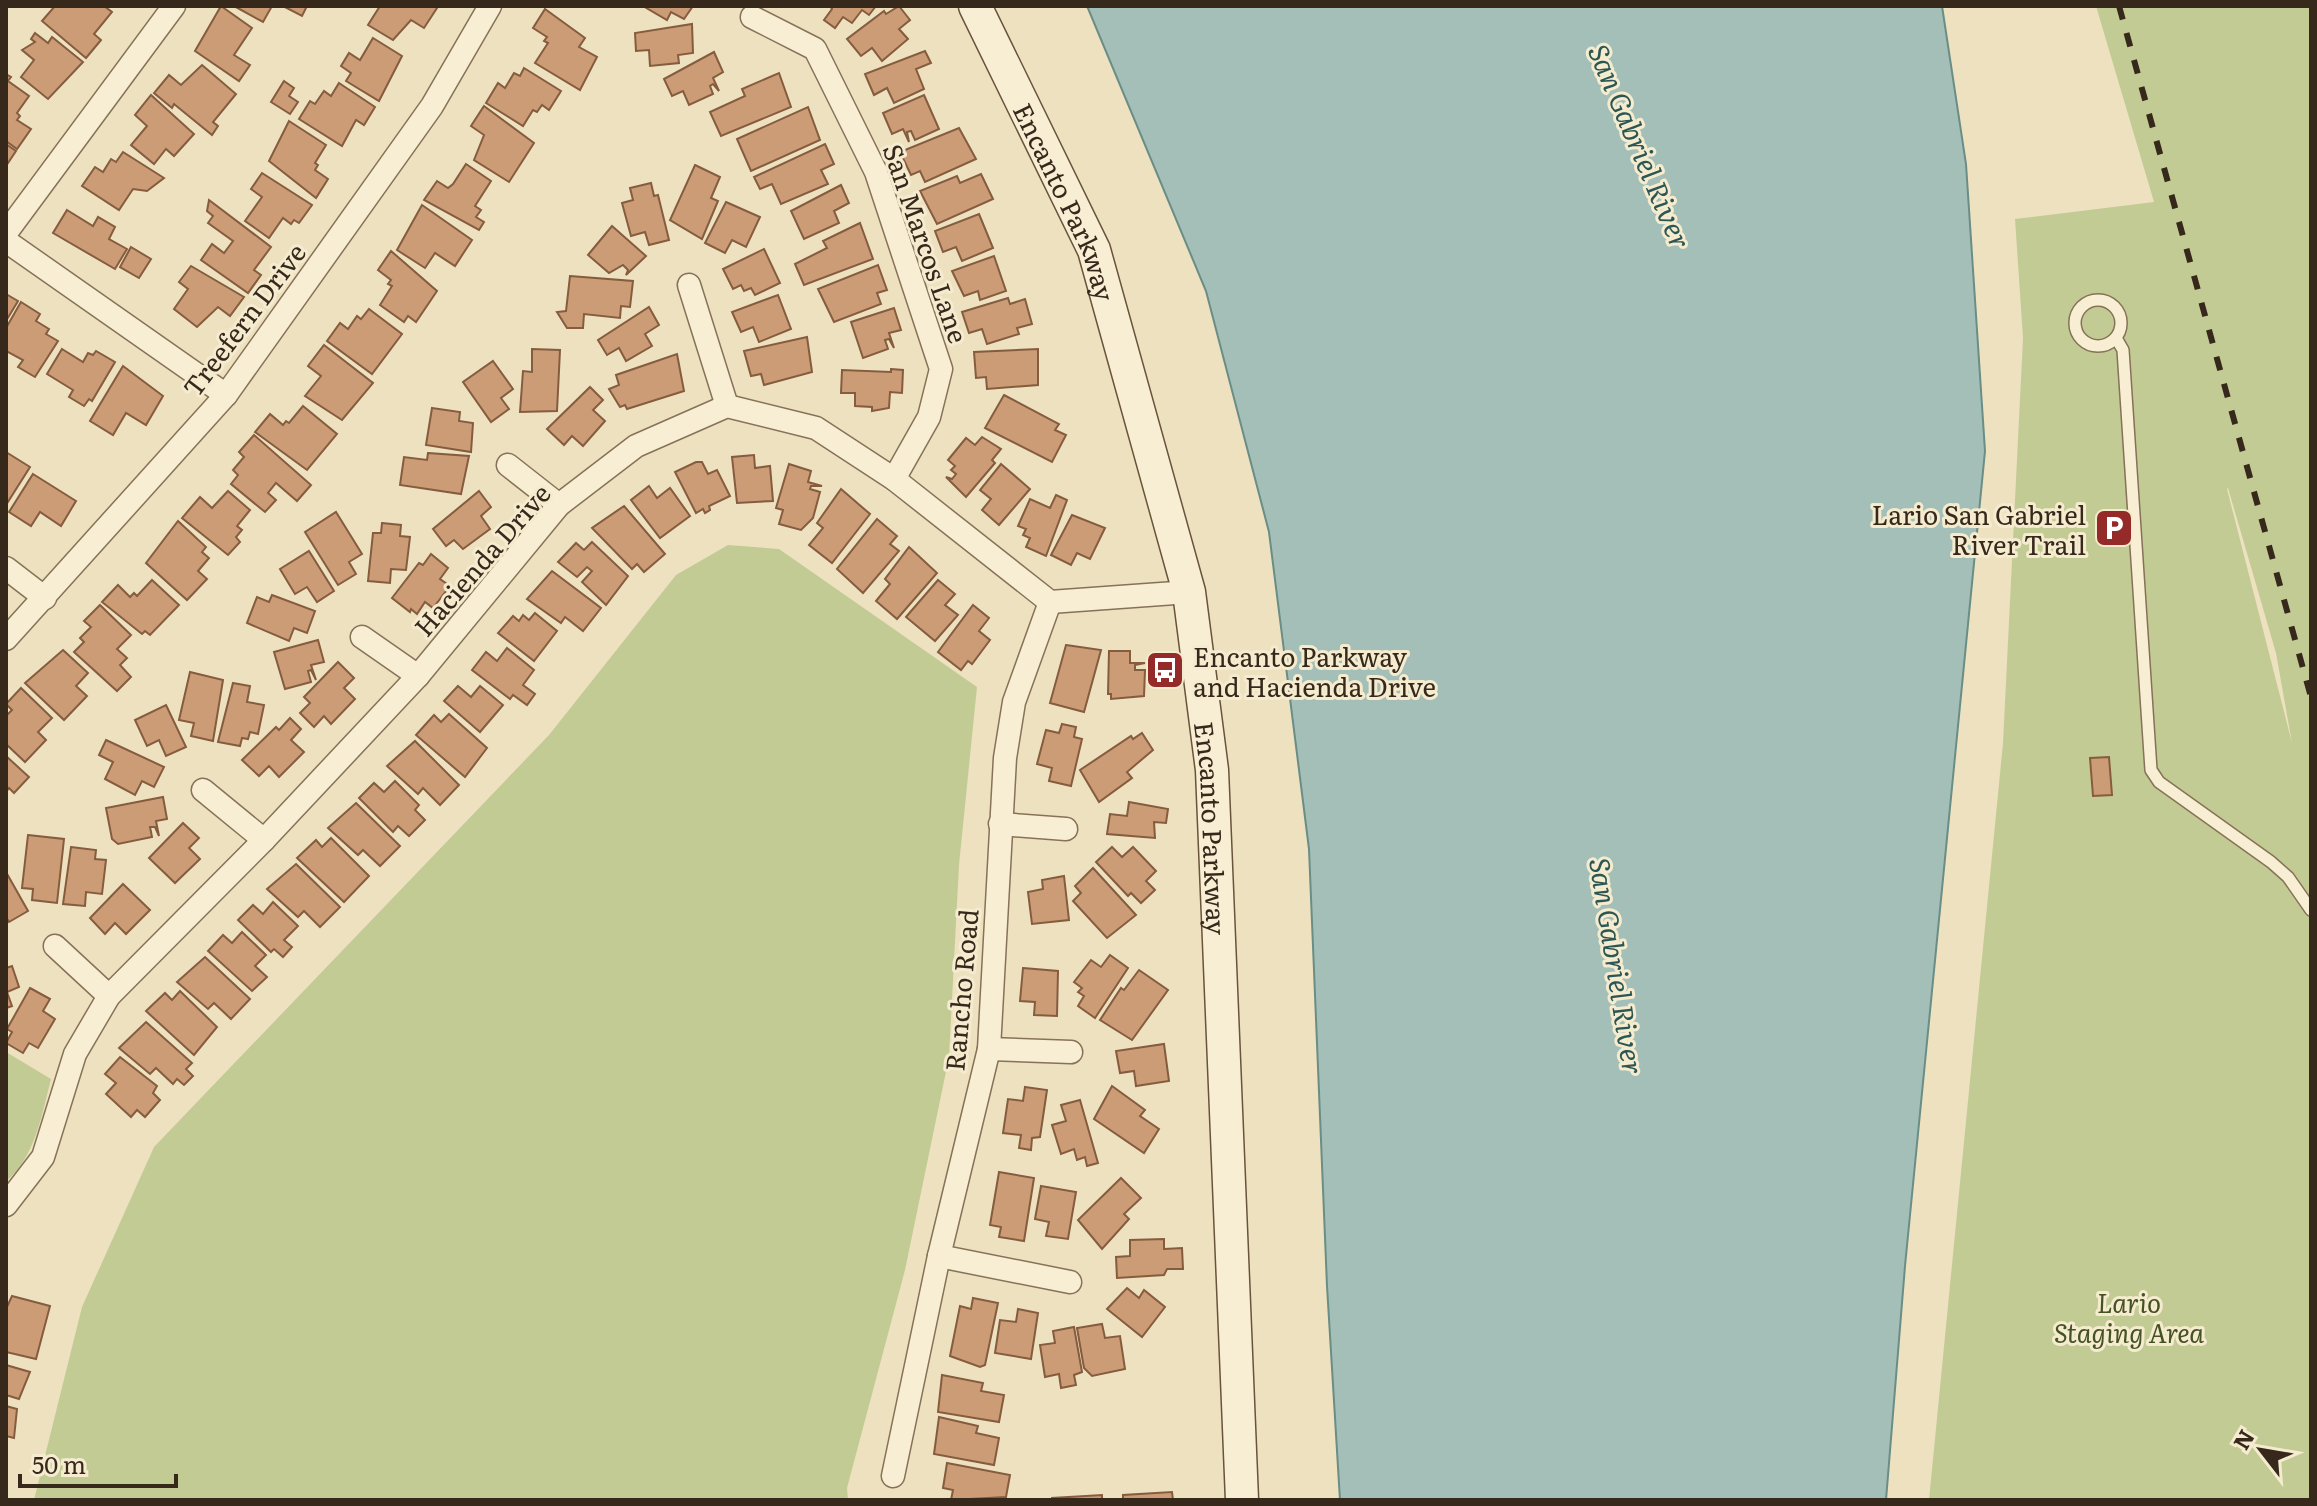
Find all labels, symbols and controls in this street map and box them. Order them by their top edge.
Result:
water label: San Gabriel River [1579,37,1703,255]
street label: Encanto Parkway [1005,95,1127,305]
street label: San Marcos Lane [875,138,979,348]
street label: Treefern Drive [172,234,314,404]
street label: Hacienda Drive [404,474,558,644]
place label: Lario San Gabriel River Trail [1872,494,2086,563]
parking icon: Lario San Gabriel River Trail [2093,507,2135,549]
place label: Encanto Parkway and Hacienda Drive [1193,636,1436,705]
bus stop icon: Encanto Parkway and Hacienda Drive [1144,649,1186,691]
street label: Encanto Parkway [1186,719,1238,936]
water label: San Gabriel River [1580,855,1656,1077]
street label: Rancho Road [933,907,987,1073]
park label: Lario Staging Area [2054,1282,2204,1351]
north arrow [2221,1410,2301,1490]
text: N [2224,1423,2261,1455]
scale bar [20,1438,176,1488]
text: 50 m [32,1446,86,1481]

